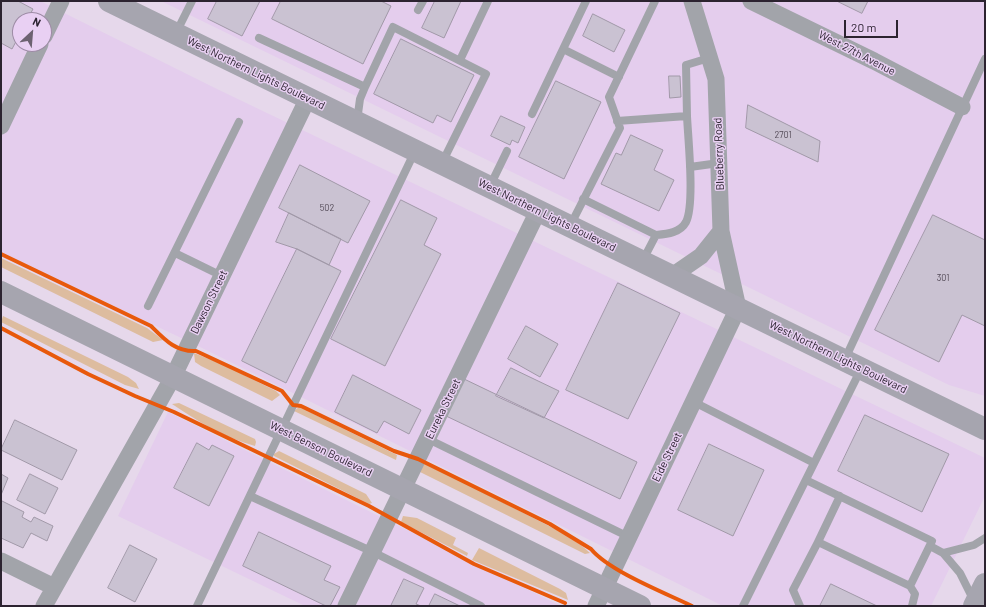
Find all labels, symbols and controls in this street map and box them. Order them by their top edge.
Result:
north arrow [12,12,52,52]
scale bar [846,12,900,38]
text: N [31,14,43,29]
text: 20 m [851,20,877,34]
street label: West 27th Avenue [816,28,898,78]
street label: West Northern Lights Boulevard [185,34,327,112]
street label: Blueberry Road [711,117,727,191]
house number: 2701 [774,130,792,140]
street label: West Northern Lights Boulevard [476,176,618,254]
house number: 502 [320,203,334,213]
street label: Dawson Street [188,268,230,336]
house number: 301 [937,273,949,283]
street label: West Northern Lights Boulevard [767,318,909,396]
street label: Eureka Street [423,377,463,441]
street label: West Benson Boulevard [268,418,374,480]
street label: Eide Street [649,430,685,484]

